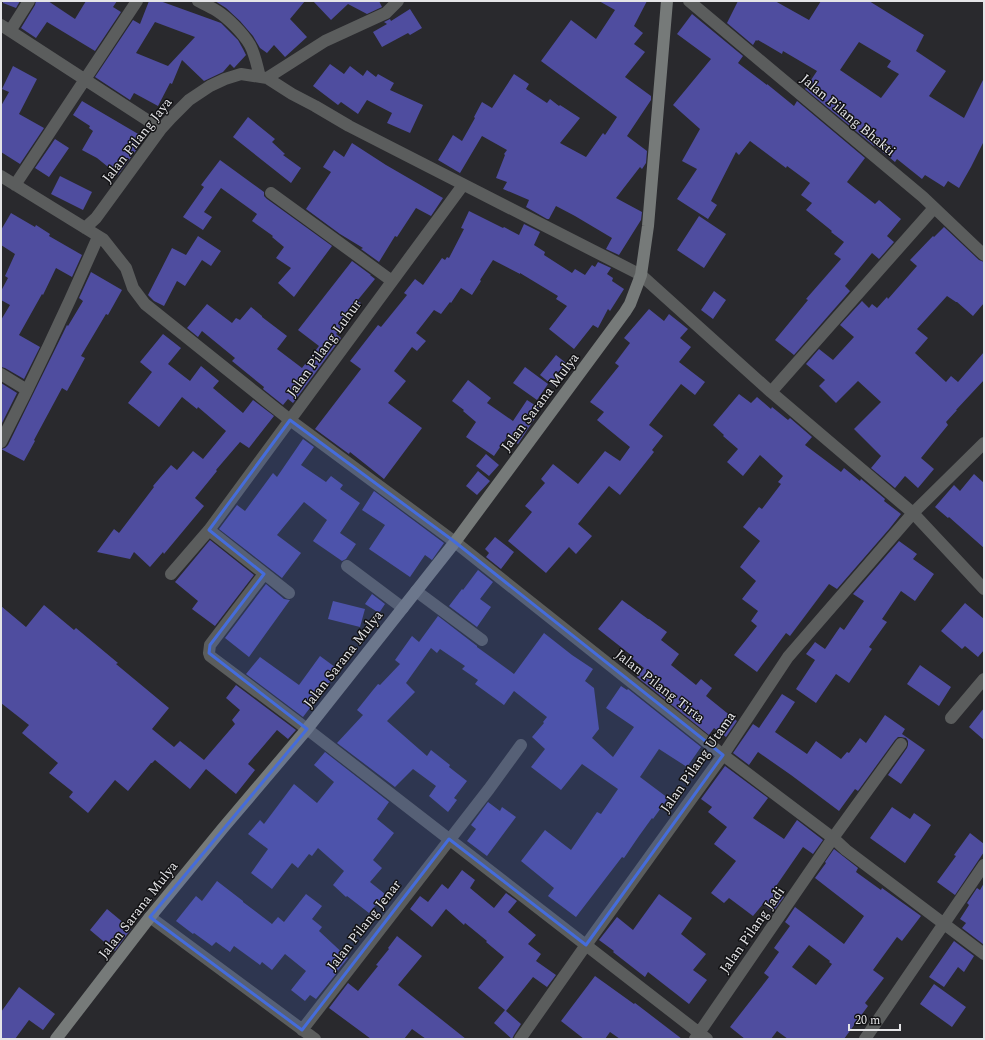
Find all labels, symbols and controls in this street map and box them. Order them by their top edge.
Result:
street label: Jalan Pilang Bhakti [796,69,900,161]
street label: Jalan Pilang Jaya [97,93,177,187]
street label: Jalan Pilang Luhur [281,294,367,401]
street label: Jalan Sarana Mulya [496,348,584,456]
street label: Jalan Sarana Mulya [298,606,388,712]
street label: Jalan Pilang Tirta [611,644,710,728]
street label: Jalan Pilang Utama [655,707,741,817]
street label: Jalan Sarana Mulya [93,857,183,963]
street label: Jalan Pilang Jenar [322,875,407,975]
street label: Jalan Pilang Jadi [714,882,790,978]
scale bar [849,1006,900,1032]
text: 20 m [855,1011,880,1030]

